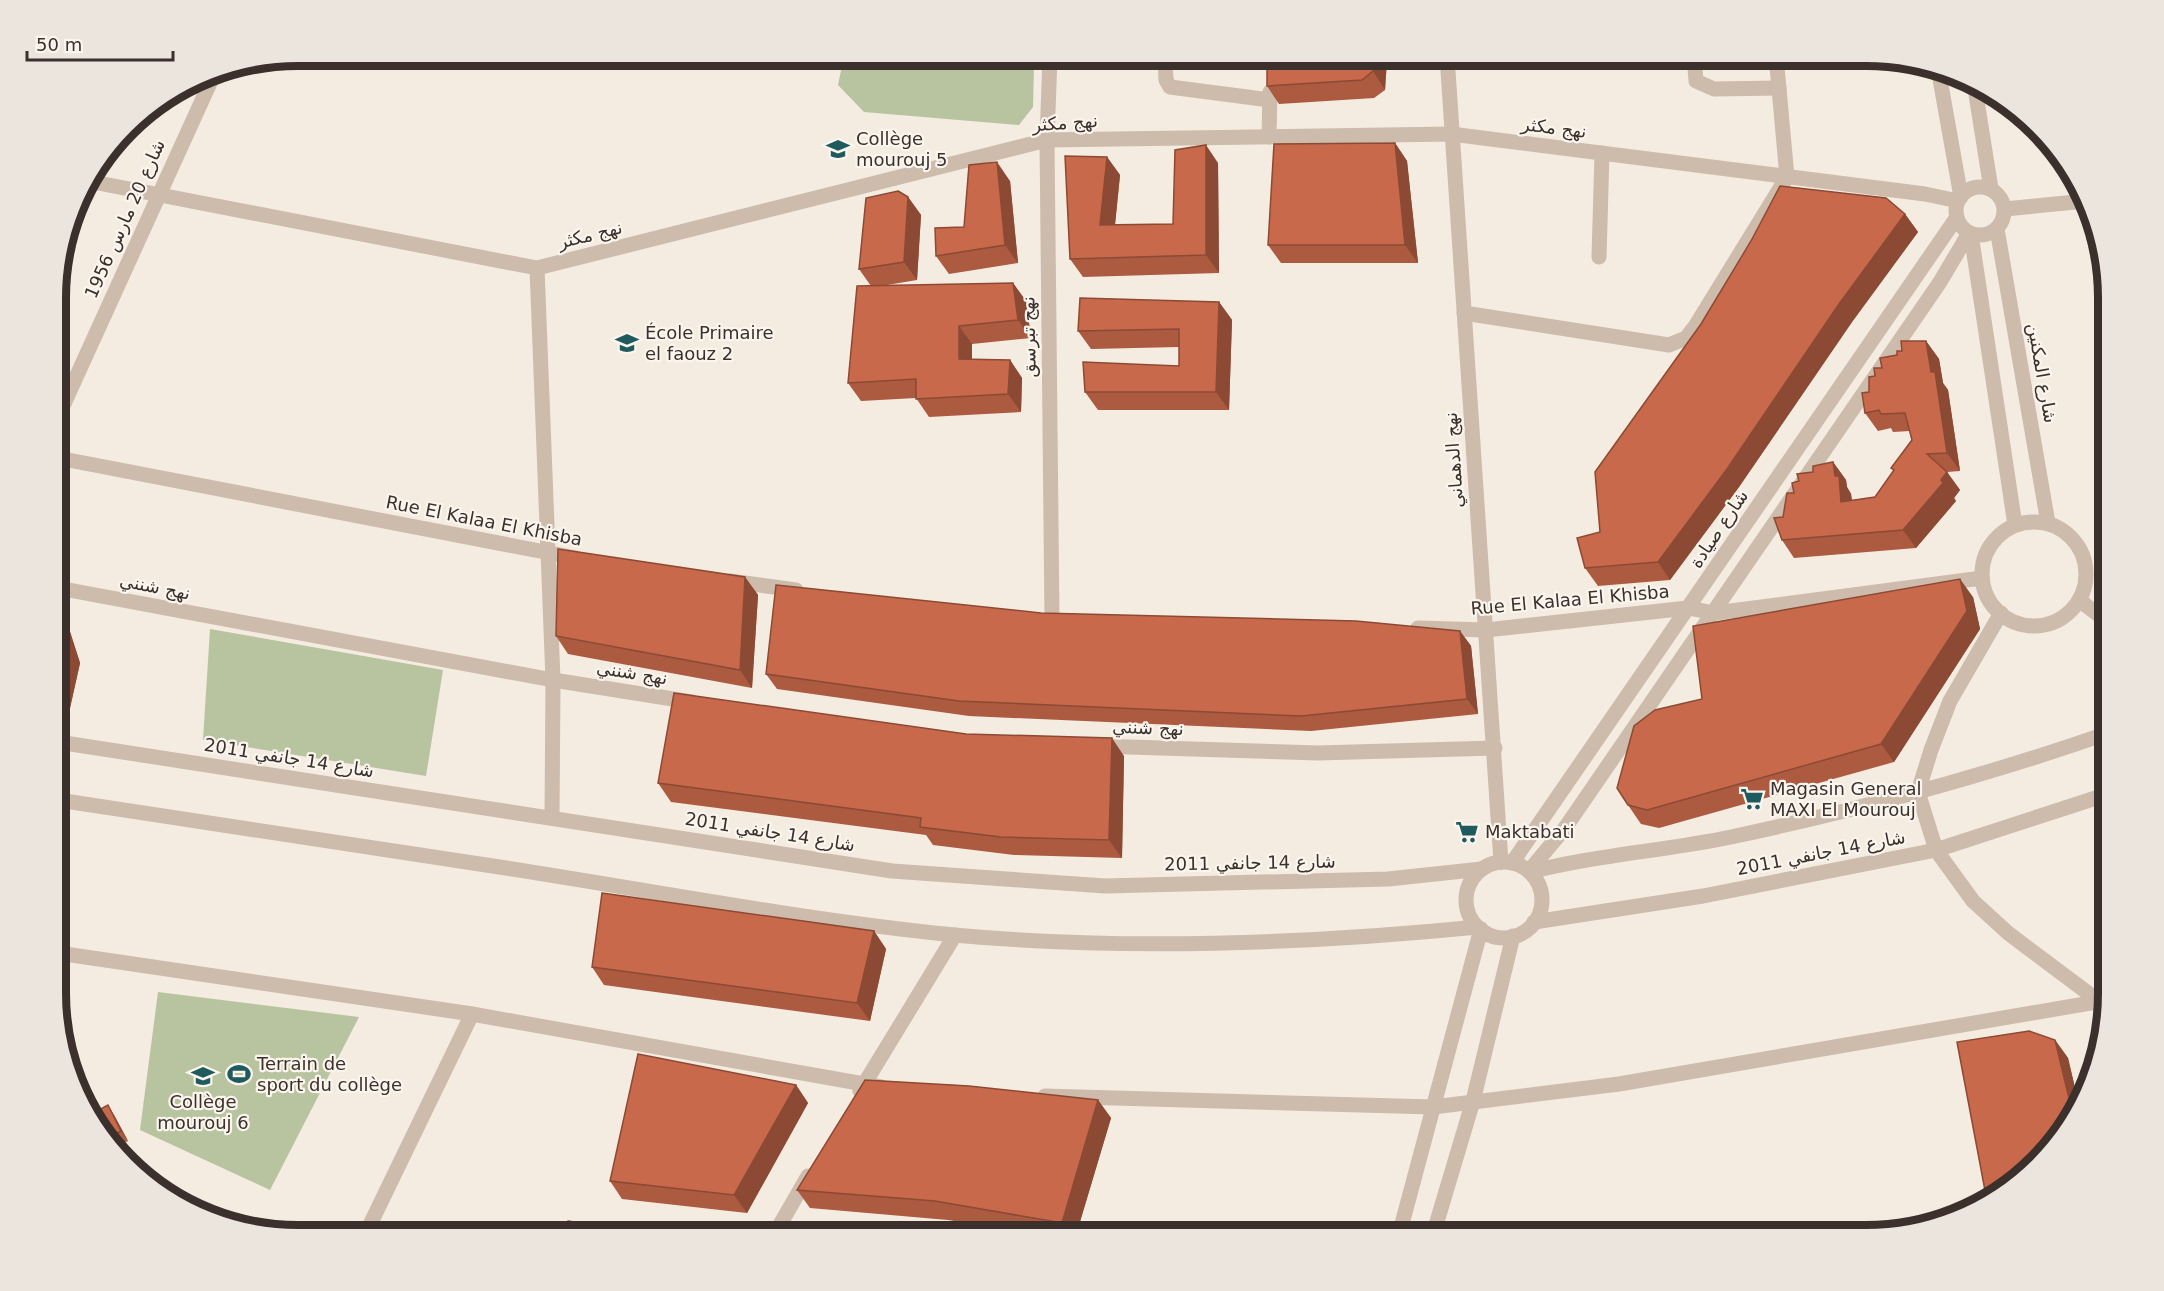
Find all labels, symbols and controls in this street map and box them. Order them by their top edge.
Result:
scale bar [27,24,172,62]
text: 50 m [36,34,82,55]
street label: نهج مكثر [1031,110,1098,136]
street label: نهج مكثر [1519,113,1588,143]
place label: Collège mourouj 5 [856,128,948,170]
street label: شارع 20 مارس 1956 [80,136,170,302]
school or university icon: Collège mourouj 5 [825,136,851,162]
street label: نهج مكثر [555,216,624,254]
street label: نهج تبرسق [1017,296,1041,378]
street label: شارع المكنين [2022,321,2062,425]
place label: École Primaire el faouz 2 [645,322,774,364]
school or university icon: École Primaire el faouz 2 [614,330,640,356]
street label: نهج الدهماني [1440,411,1468,509]
street label: شارع صيادة [1685,486,1753,572]
street label: Rue El Kalaa El Khisba [384,491,584,550]
street label: نهج شنني [118,569,192,605]
street label: Rue El Kalaa El Khisba [1470,580,1670,619]
street label: نهج شنني [595,657,669,689]
street label: نهج شنني [1112,716,1184,740]
street label: شارع 14 جانفي 2011 [203,734,375,782]
place label: Magasin General MAXI El Mourouj [1770,778,1921,820]
supermarket icon: Magasin General MAXI El Mourouj [1739,786,1765,812]
street label: شارع 14 جانفي 2011 [684,808,856,856]
supermarket icon: Maktabati [1454,819,1480,845]
place label: Maktabati [1485,821,1575,842]
street label: شارع 14 جانفي 2011 [1735,826,1907,880]
street label: شارع 14 جانفي 2011 [1164,851,1336,875]
place label: Terrain de sport du collège [256,1053,402,1095]
sports icon: Terrain de sport du collège [226,1061,252,1087]
school or university icon: Collège mourouj 6 [190,1063,216,1089]
place label: Collège mourouj 6 [157,1091,249,1133]

